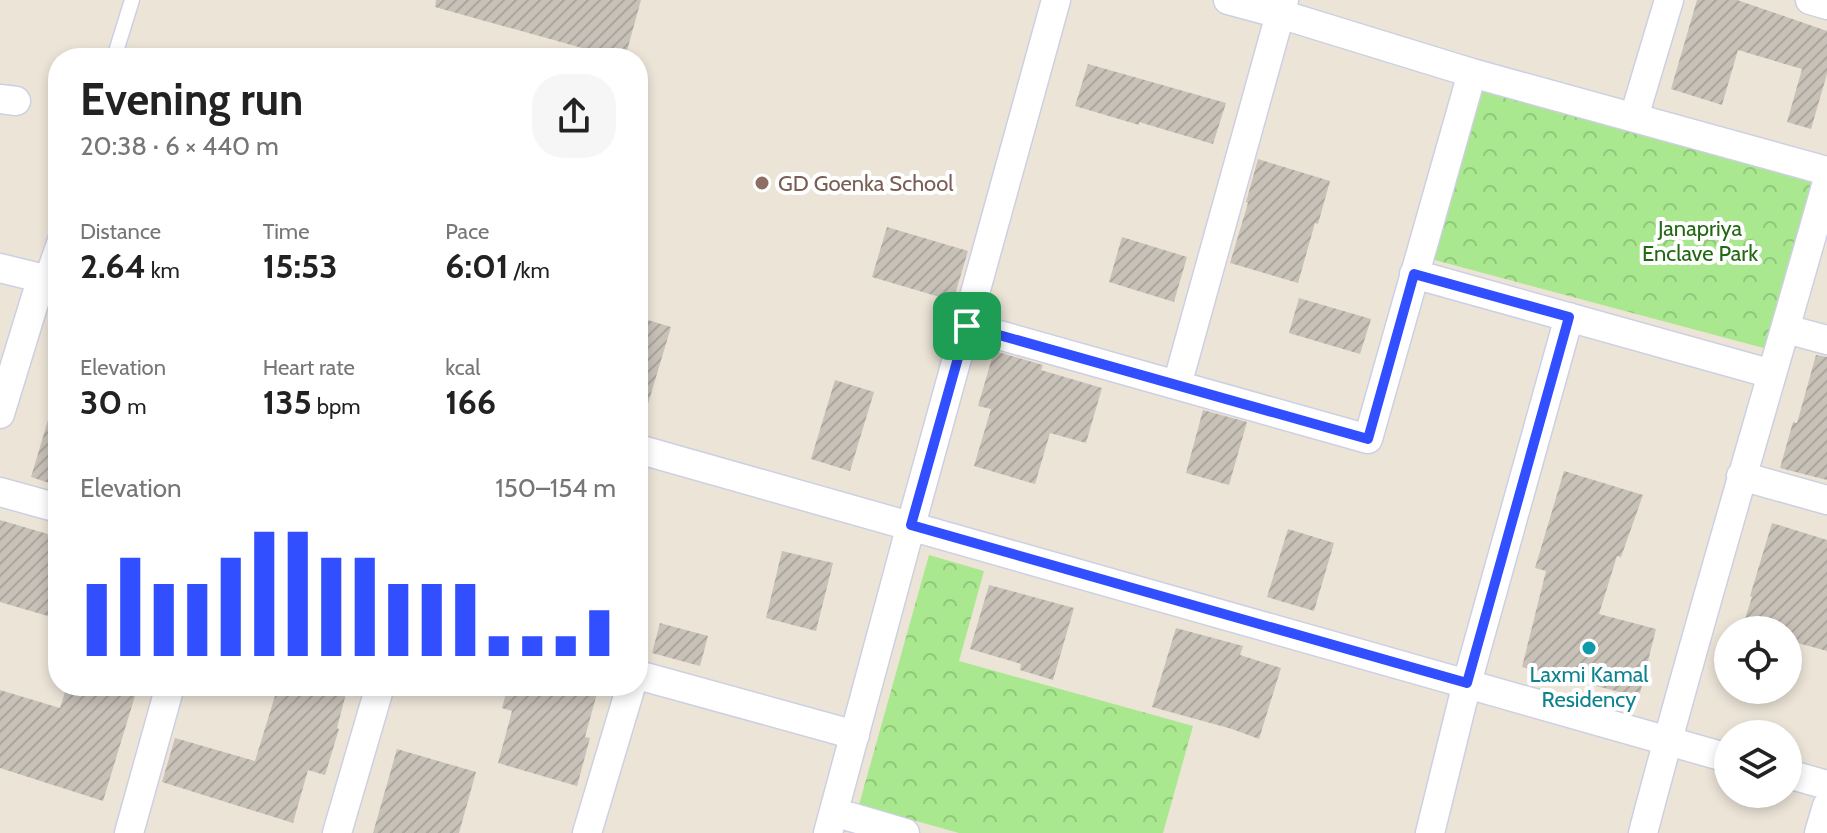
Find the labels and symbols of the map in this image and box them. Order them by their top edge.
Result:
place label: GD Goenka School [778,170,954,197]
marker: GD Goenka School [753,174,771,192]
park label: Janapriya Enclave Park [1642,215,1758,267]
pin [933,292,1001,360]
marker: Laxmi Kamal Residency [1580,639,1598,657]
place label: Laxmi Kamal Residency [1530,661,1649,713]

